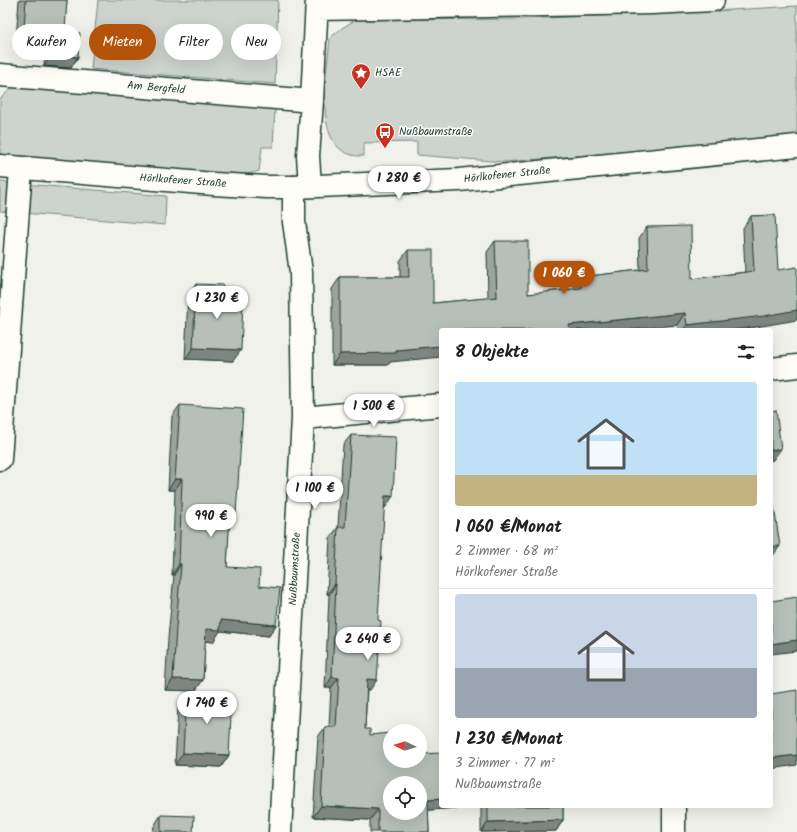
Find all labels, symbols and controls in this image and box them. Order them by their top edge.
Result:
chip: Kaufen [12,24,81,60]
chip: Mieten [89,24,156,60]
chip: Filter [164,24,223,60]
chip: Neu [231,24,281,60]
place icon: HSAE [350,62,372,90]
place label: HSAE [375,64,402,82]
street label: Am Bergfeld [126,77,186,100]
bus stop icon: Nußbaumstraße [374,121,396,149]
place label: Nußbaumstraße [399,123,472,141]
street label: Hörlkofener Straße [463,161,551,189]
pin: 1 280 € [362,166,436,200]
text: 1 280 € [377,168,421,189]
street label: Hörlkofener Straße [139,169,227,193]
pin: 1 060 € [527,261,601,295]
text: 1 060 € [543,263,585,284]
pin: 1 230 € [180,286,254,320]
text: 1 230 € [195,288,239,309]
text: 8 Objekte [455,339,529,366]
icon: filters [735,341,757,363]
pin: 1 500 € [337,394,411,428]
text: 1 500 € [353,396,395,417]
icon: home [570,408,642,480]
pin: 1 100 € [278,476,352,510]
text: 1 100 € [295,478,335,499]
pin: 990 € [183,504,239,538]
text: 990 € [194,506,228,527]
text: 1 060 €/Monat [455,514,562,541]
street label: Nußbaumstraße [284,532,306,606]
text: 2 Zimmer · 68 m² [455,541,558,562]
text: Hörlkofener Straße [455,562,558,583]
icon: home [570,620,642,692]
pin: 2 640 € [331,627,405,661]
text: 2 640 € [345,629,391,650]
pin: 1 740 € [170,691,244,725]
text: 1 740 € [186,693,228,714]
north arrow [383,724,427,768]
map controls [383,724,427,820]
text: 1 230 €/Monat [455,726,563,753]
text: 3 Zimmer · 77 m² [455,753,555,774]
text: Nußbaumstraße [455,774,542,795]
button: locate [383,776,427,820]

